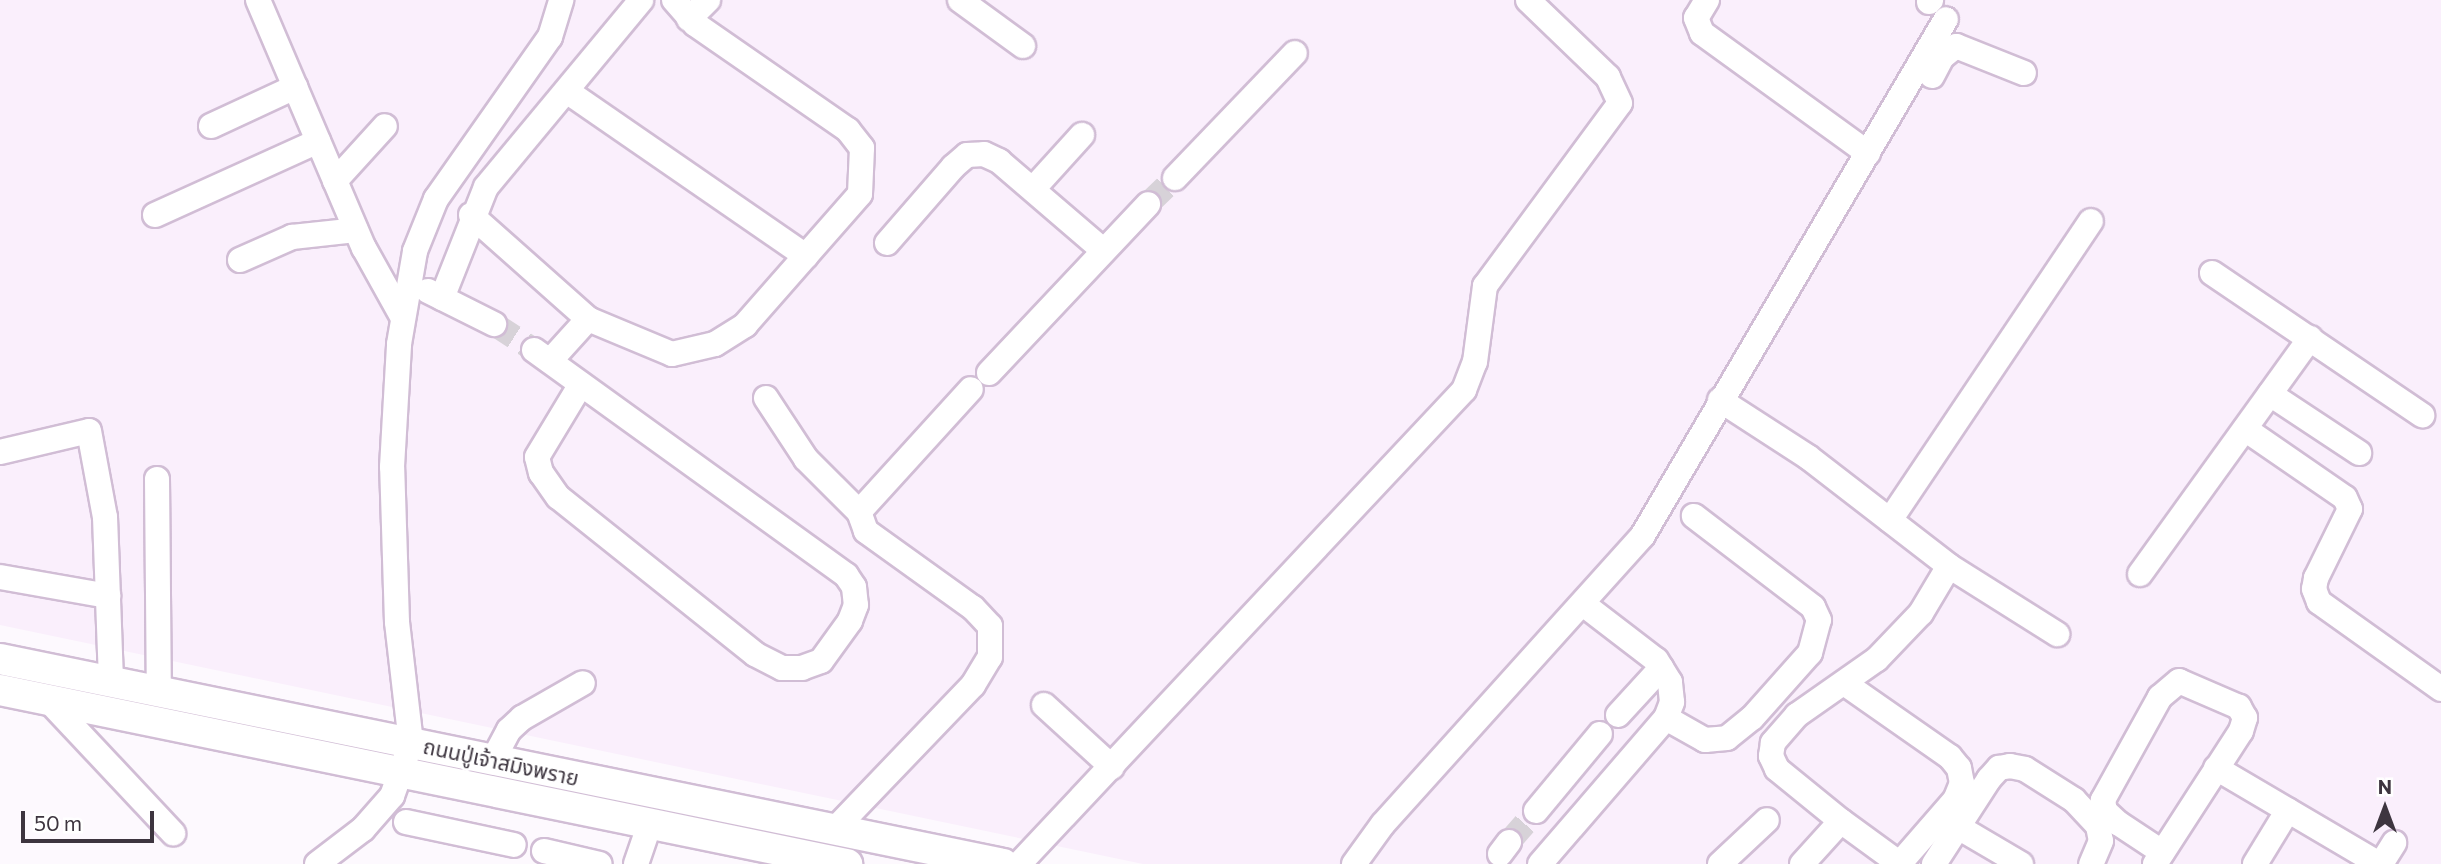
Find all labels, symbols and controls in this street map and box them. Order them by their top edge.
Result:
street label: ถนนปู่เจ้าสมิงพราย [421,733,581,791]
north arrow [2350,773,2420,843]
text: N [2378,775,2392,798]
scale bar [24,798,158,842]
text: 50 m [34,810,82,835]

